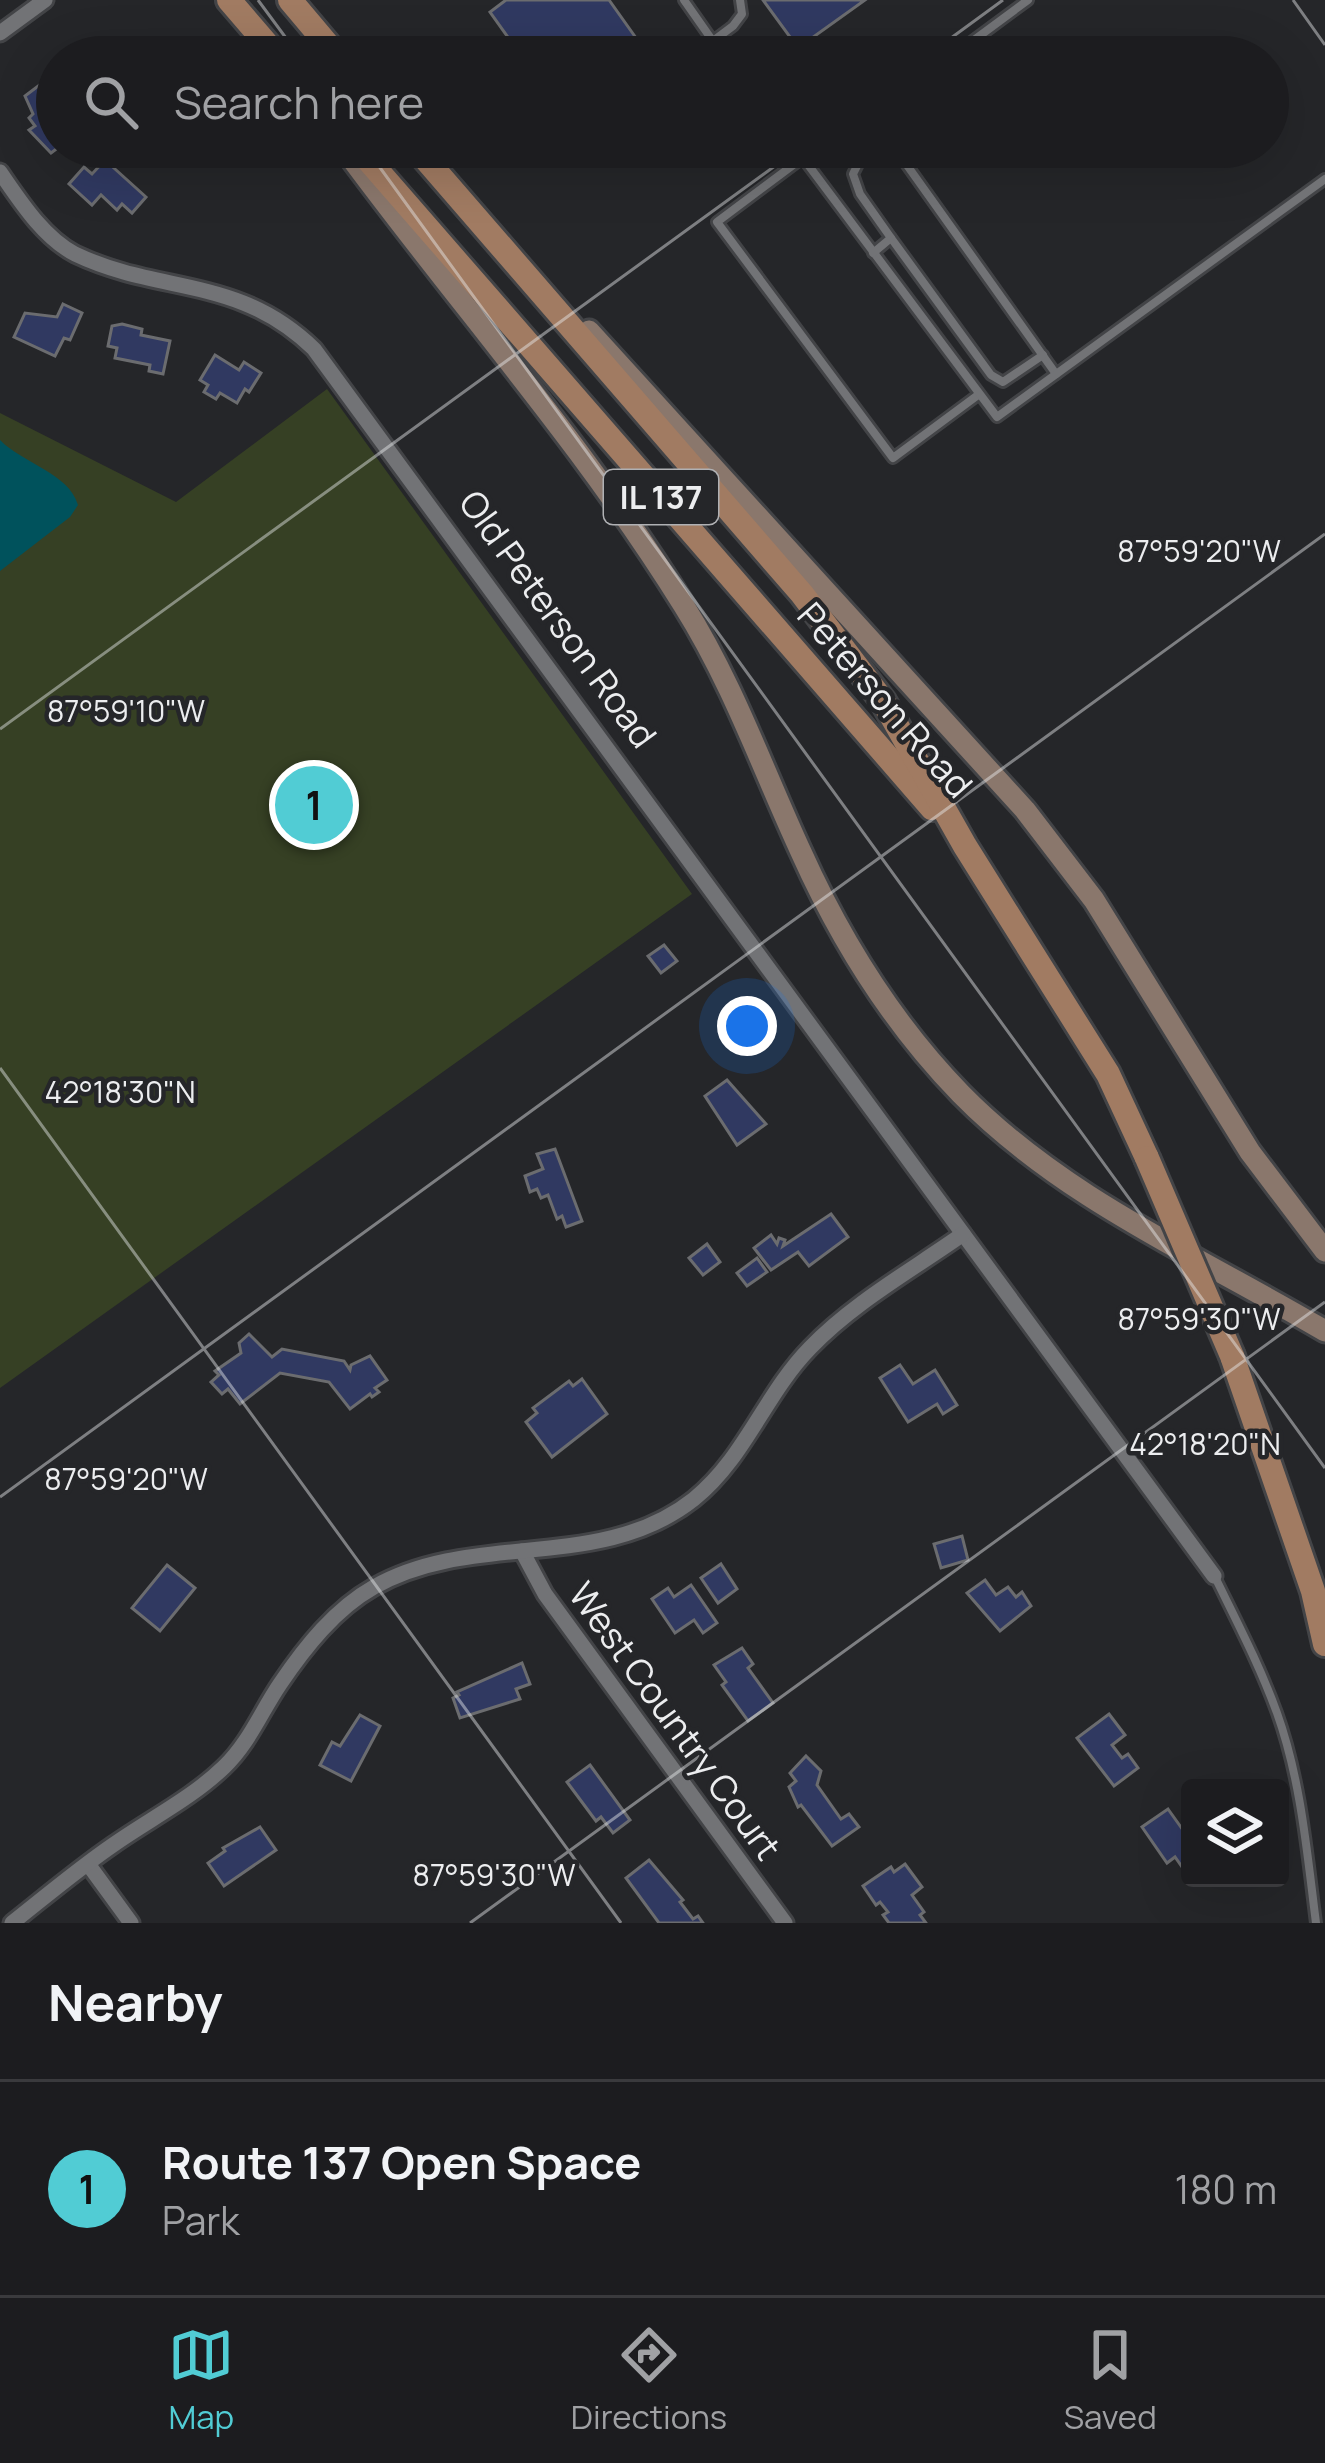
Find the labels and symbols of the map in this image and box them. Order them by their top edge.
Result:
road number: IL 137 [604,470,718,524]
street label: Old Peterson Road [448,480,668,757]
text: 87°59'20"W [1117,530,1281,571]
street label: Peterson Road [787,592,984,808]
text: 87°59'10"W [47,690,205,731]
pin: 1 [275,760,353,850]
your location [717,996,777,1056]
text: 42°18'30"N [45,1071,196,1112]
text: 87°59'30"W [1117,1298,1281,1339]
text: 42°18'20"N [1129,1423,1281,1464]
text: 87°59'20"W [44,1458,208,1499]
street label: West Country Court [558,1572,793,1869]
text: 87°59'30"W [412,1854,576,1895]

